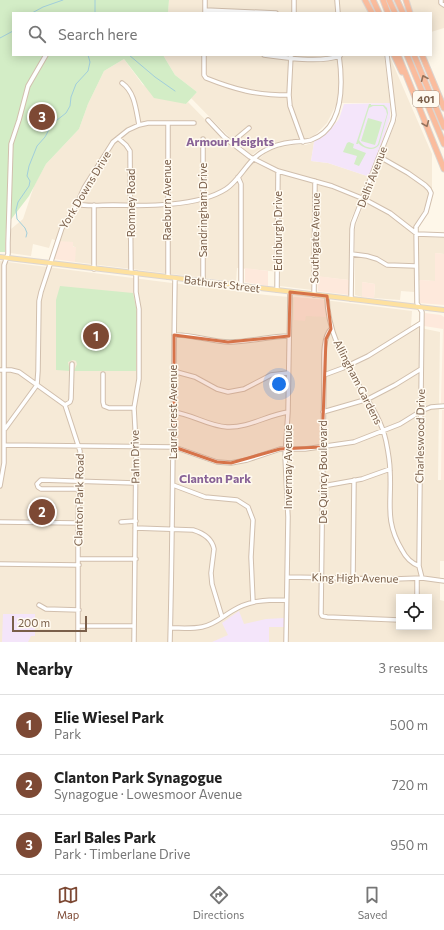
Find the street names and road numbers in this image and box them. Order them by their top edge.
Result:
road number: 401 [413,91,439,107]
street label: Delhi Avenue [354,144,389,209]
street label: York Downs Drive [56,148,113,231]
street label: Raeburn Avenue [160,159,173,241]
street label: Sandringham Drive [196,162,209,257]
street label: Romney Road [124,169,137,237]
street label: Edinburgh Drive [271,191,284,271]
street label: Southgate Avenue [307,192,322,283]
street label: Bathurst Street [183,272,261,295]
street label: Allingham Gardens [331,337,385,426]
street label: Laurelcrest Avenue [166,364,179,459]
street label: Charleswood Drive [412,389,427,483]
street label: De Quincy Boulevard [316,420,329,524]
street label: Invermay Avenue [281,425,294,509]
street label: Palm Drive [128,430,141,484]
street label: Clanton Park Road [71,454,86,546]
street label: King High Avenue [312,570,399,585]

